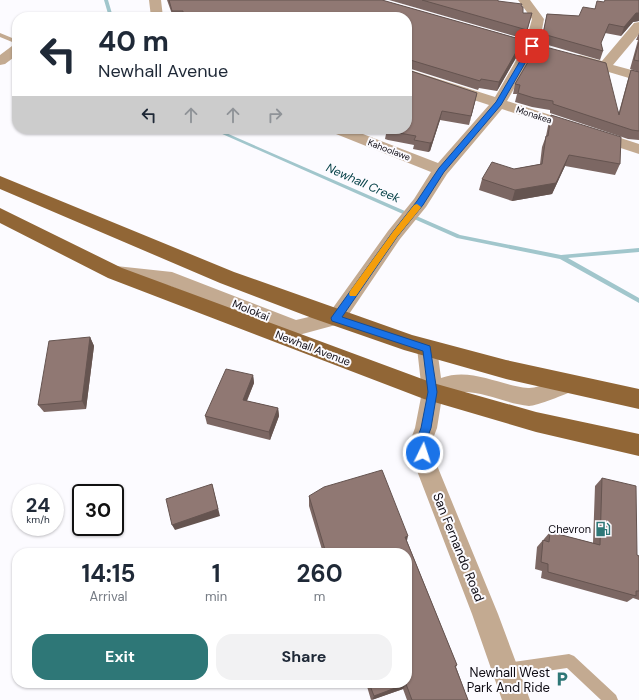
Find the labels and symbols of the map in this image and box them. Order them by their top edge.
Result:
pin [515,29,549,63]
street label: Monakea [514,104,554,126]
street label: Kahoolawe [366,136,412,164]
water label: Newhall Creek [324,160,403,207]
street label: Molokai [230,296,272,324]
street label: Newhall Avenue [273,327,353,369]
position arrow [402,432,444,474]
speed limit sign: 30 [72,484,124,536]
street label: San Fernando Road [429,490,488,604]
fuel station icon: Chevron [594,520,612,538]
place label: Chevron [548,522,591,536]
place label: Newhall West Park And Ride [467,664,550,696]
parking icon: Newhall West Park And Ride [553,670,571,688]

